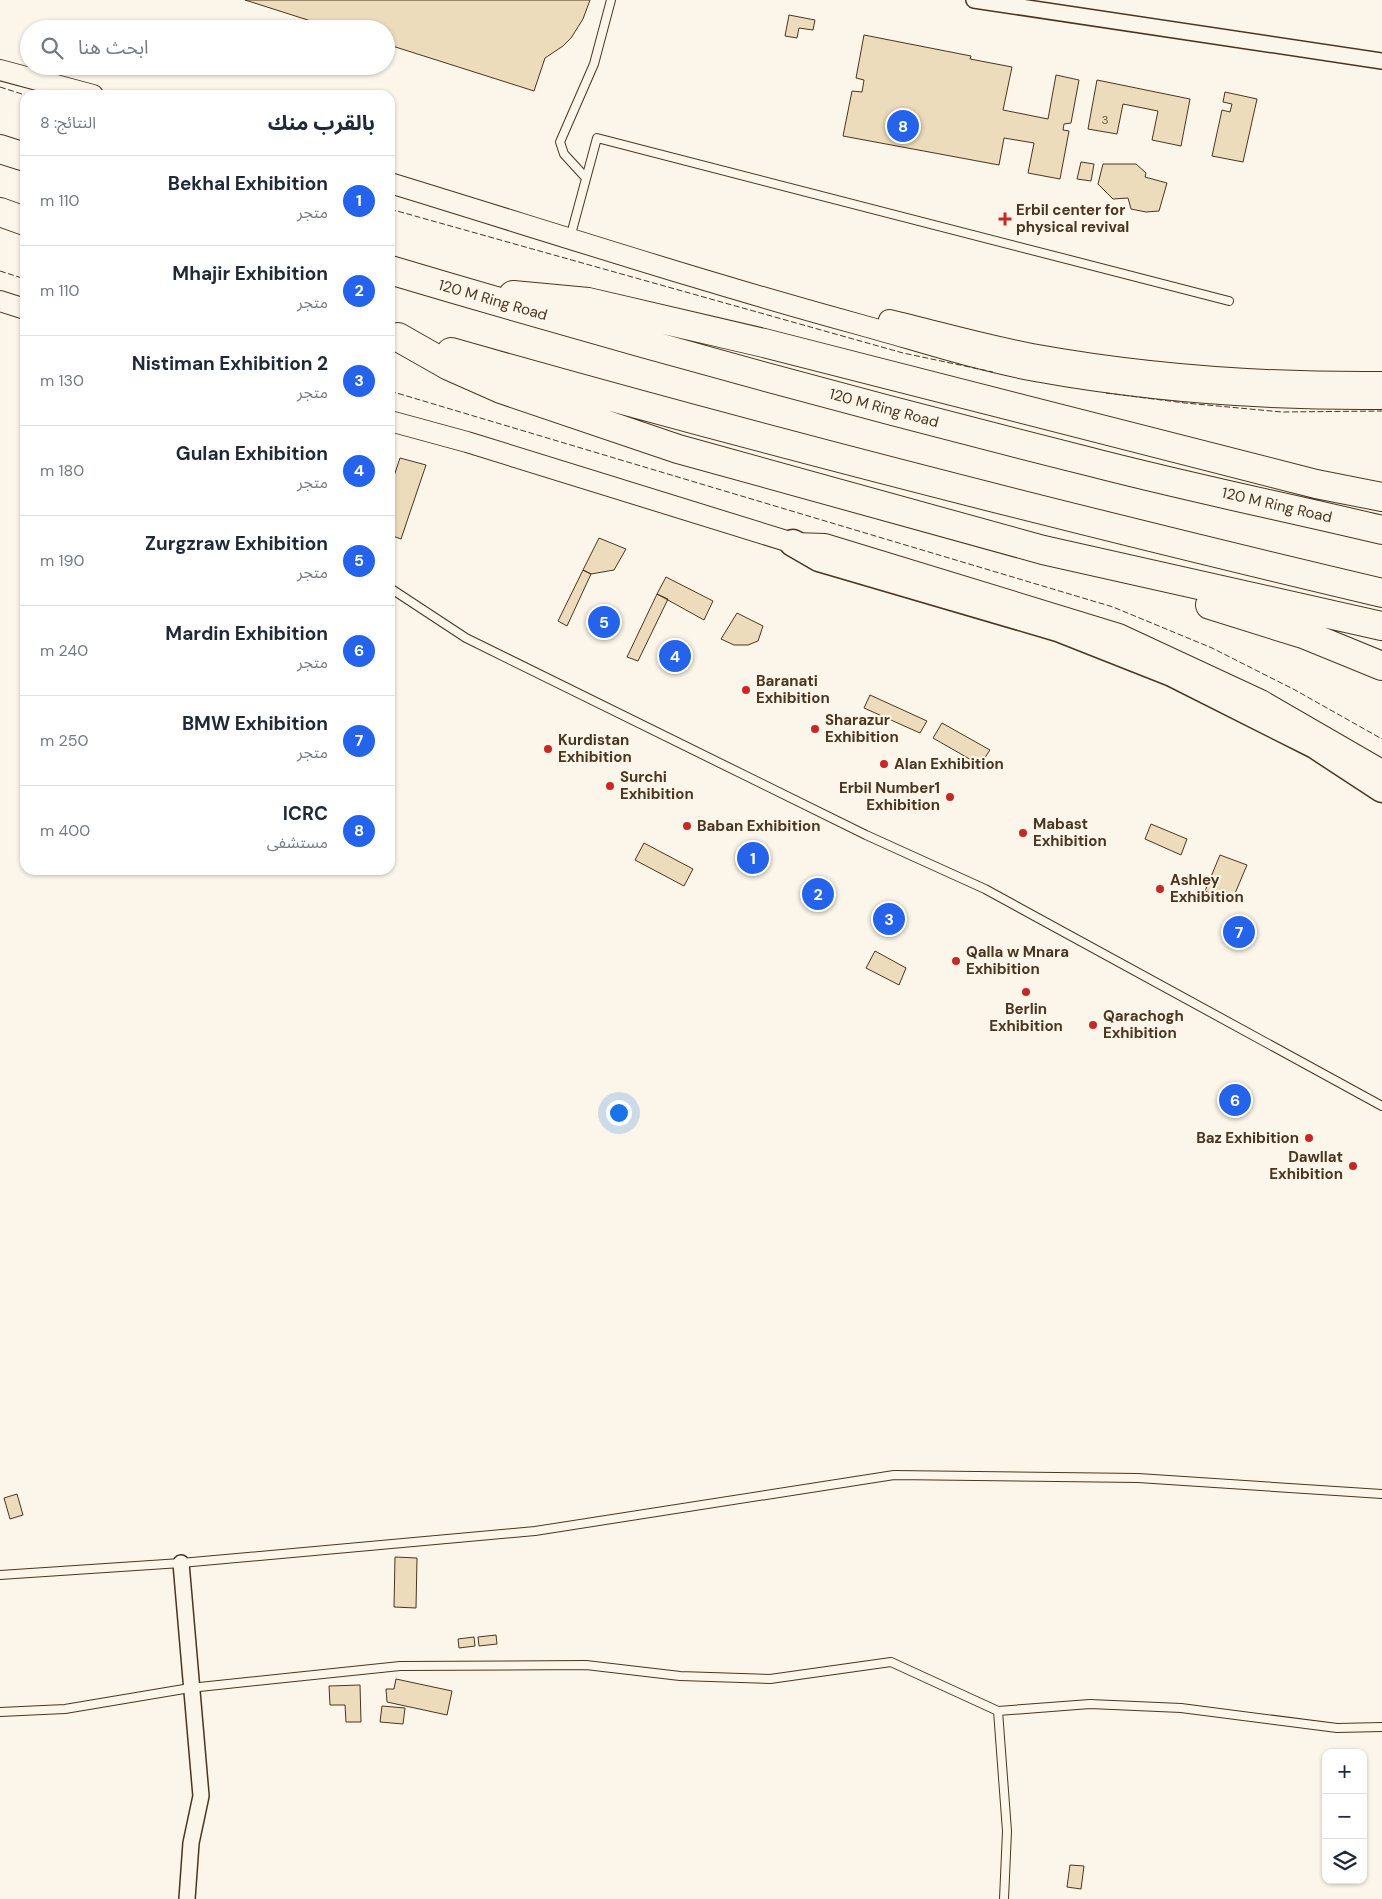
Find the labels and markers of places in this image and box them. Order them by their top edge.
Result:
pin: 8 [887,107,919,145]
place label: Erbil center for physical revival [1016,200,1129,237]
marker: Erbil center for physical revival [998,212,1012,226]
pin: 5 [588,603,620,641]
pin: 4 [659,637,691,675]
place label: Baranati Exhibition [756,671,830,708]
marker: Baranati Exhibition [740,684,752,696]
place label: Sharazur Exhibition [825,710,899,747]
marker: Sharazur Exhibition [809,723,821,735]
place label: Kurdistan Exhibition [558,730,632,767]
marker: Kurdistan Exhibition [542,743,554,755]
place label: Alan Exhibition [894,754,1004,774]
marker: Alan Exhibition [878,758,890,770]
place label: Surchi Exhibition [620,767,694,804]
place label: Erbil Number1 Exhibition [839,778,940,815]
marker: Surchi Exhibition [604,780,616,792]
marker: Erbil Number1 Exhibition [944,791,956,803]
place label: Mabast Exhibition [1033,814,1107,851]
place label: Baban Exhibition [697,816,820,836]
marker: Baban Exhibition [681,820,693,832]
marker: Mabast Exhibition [1017,827,1029,839]
pin: 1 [737,839,769,877]
place label: Ashley Exhibition [1170,870,1244,907]
pin: 2 [802,875,834,913]
marker: Ashley Exhibition [1154,883,1166,895]
pin: 3 [873,900,905,938]
pin: 7 [1223,913,1255,951]
place label: Qalla w Mnara Exhibition [966,942,1069,979]
marker: Qalla w Mnara Exhibition [950,955,962,967]
marker: Berlin Exhibition [1020,986,1032,998]
place label: Berlin Exhibition [989,999,1063,1036]
place label: Qarachogh Exhibition [1103,1006,1184,1043]
marker: Qarachogh Exhibition [1087,1019,1099,1031]
pin: 6 [1219,1081,1251,1119]
place label: Baz Exhibition [1196,1128,1299,1148]
marker: Baz Exhibition [1303,1132,1315,1144]
place label: Dawllat Exhibition [1269,1147,1343,1184]
marker: Dawllat Exhibition [1347,1160,1359,1172]

